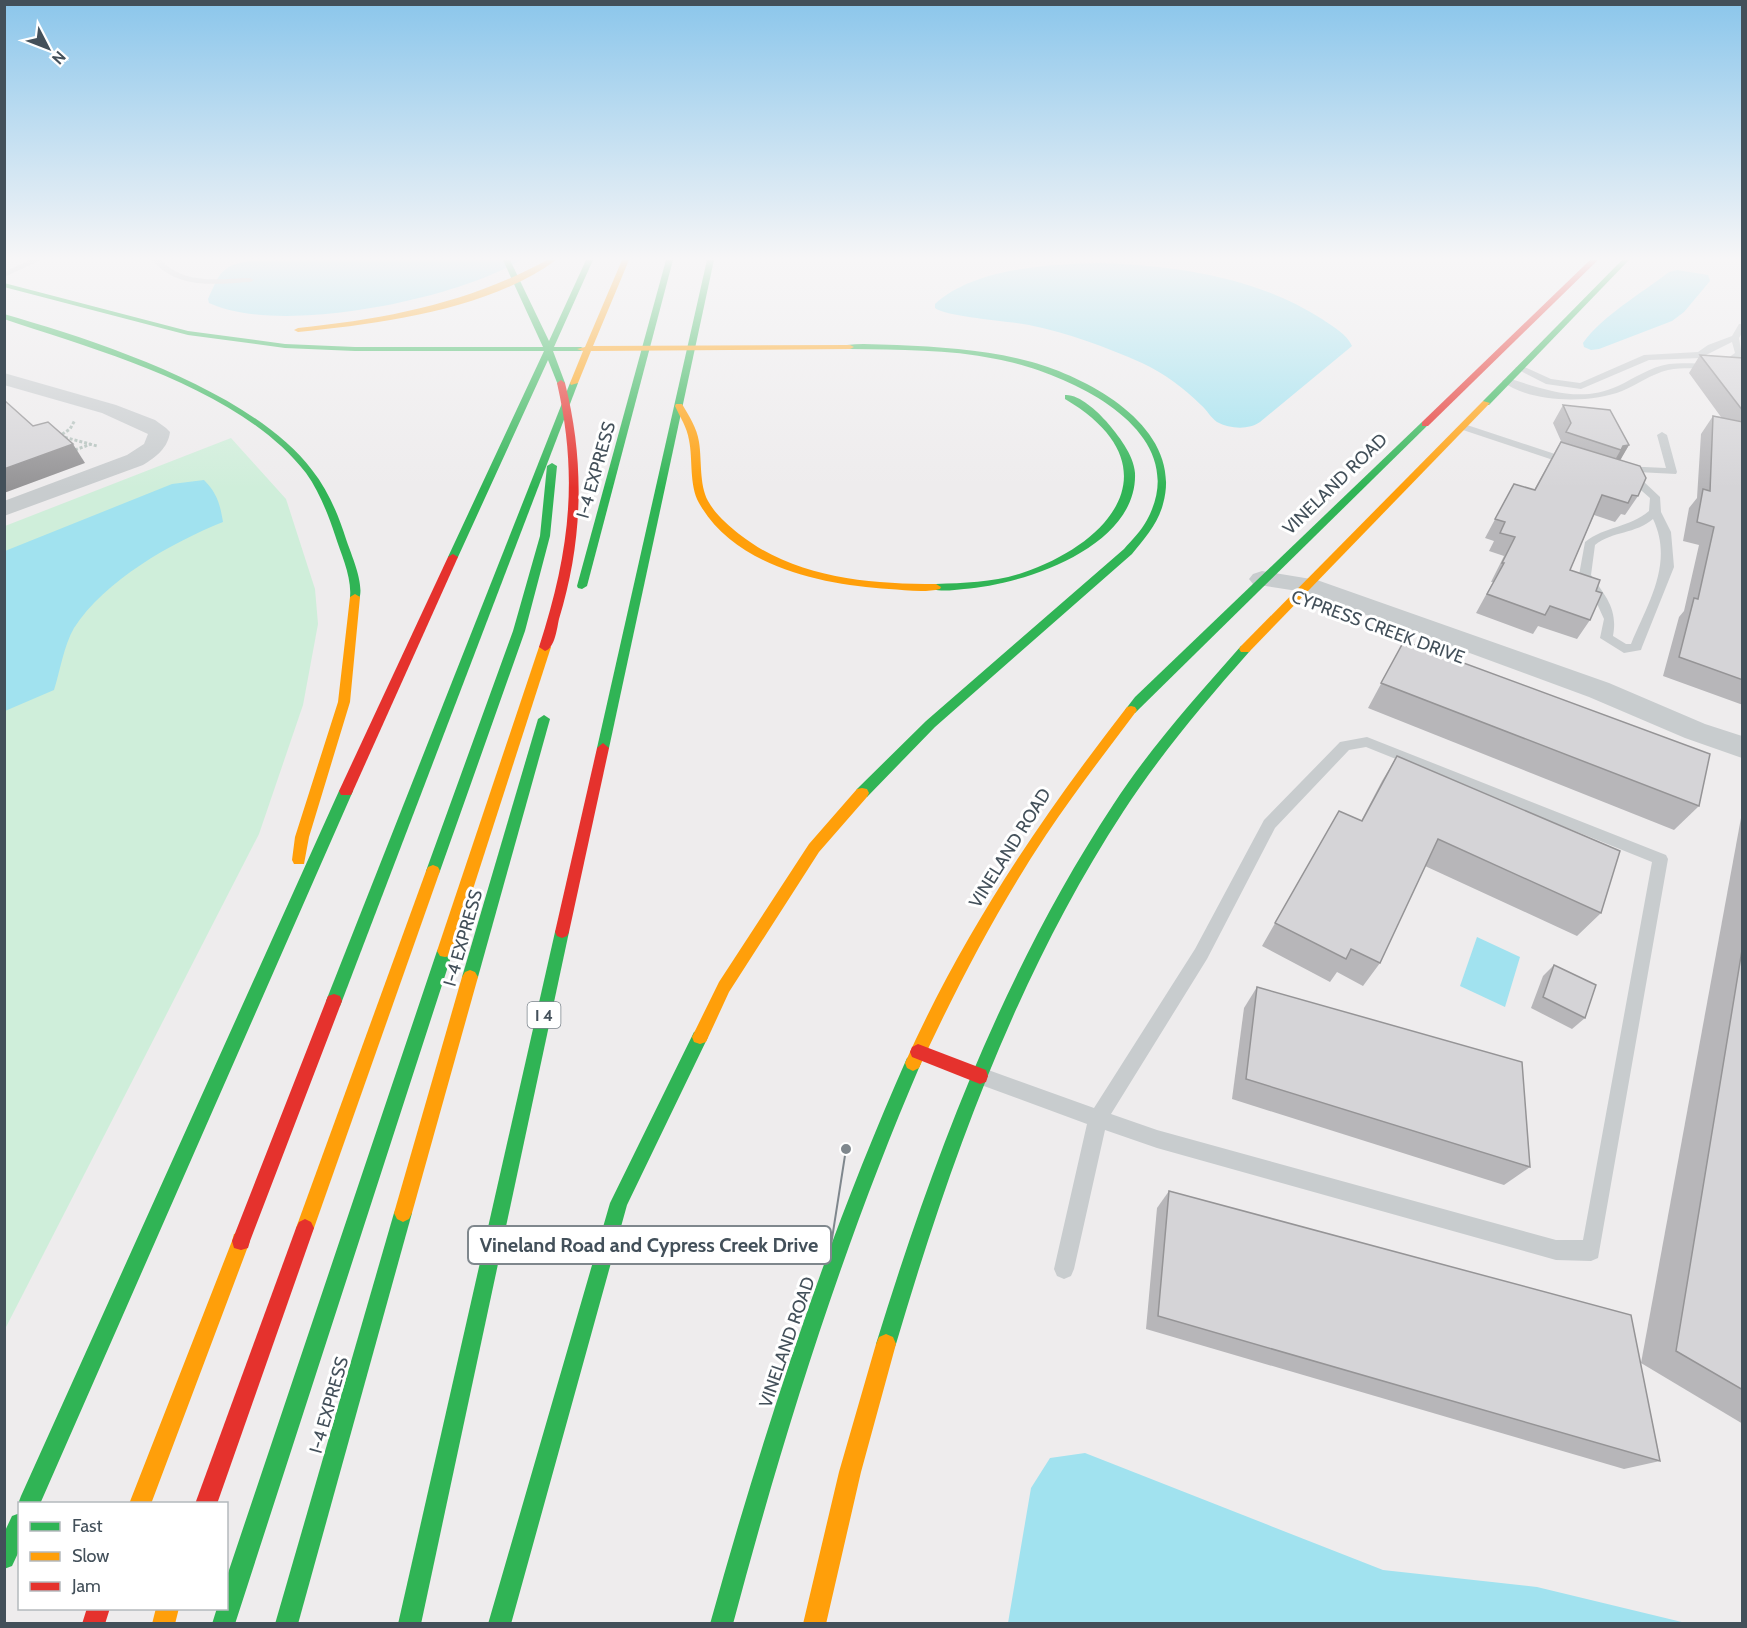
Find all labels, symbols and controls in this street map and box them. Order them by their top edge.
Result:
north arrow [18,18,78,78]
text: N [48,47,70,68]
street label: I-4 EXPRESS [572,419,620,521]
street label: VINELAND ROAD [1278,429,1392,539]
street label: CYPRESS CREEK DRIVE [1288,585,1468,669]
street label: VINELAND ROAD [964,784,1056,912]
street label: I-4 EXPRESS [439,887,487,989]
road number: I 4 [528,1002,560,1028]
callout: Vineland Road and Cypress Creek Drive [468,1226,831,1264]
text: Vineland Road and Cypress Creek Drive [480,1233,818,1257]
street label: VINELAND ROAD [754,1274,820,1410]
street label: I-4 EXPRESS [305,1354,353,1456]
legend [18,1502,228,1610]
text: Fast [72,1515,103,1537]
text: Slow [72,1545,109,1567]
text: Jam [71,1575,101,1597]

